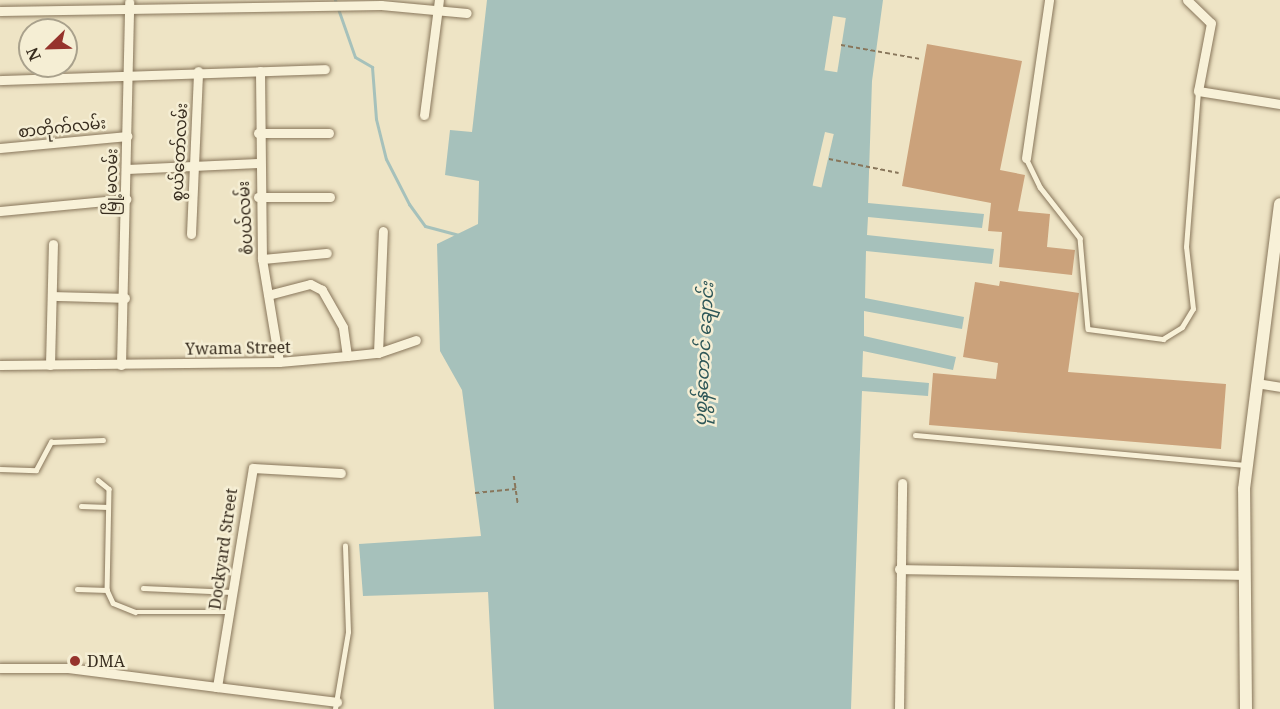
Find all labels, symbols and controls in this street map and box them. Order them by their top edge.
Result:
north arrow [18,18,78,78]
text: N [21,44,46,64]
street label: စွယ်တော်လမ်း [167,102,191,202]
street label: စာတိုက်လမ်း [17,113,107,141]
street label: မြို့မလမ်း [101,148,121,216]
street label: စံပယ်လမ်း [233,181,257,255]
water label: ပုစွန်တောင် ချောင်း [688,281,718,427]
street label: Ywama Street [185,337,291,359]
street label: Dockyard Street [205,487,241,611]
place label: DMA [87,651,125,671]
marker: DMA [68,654,82,668]

